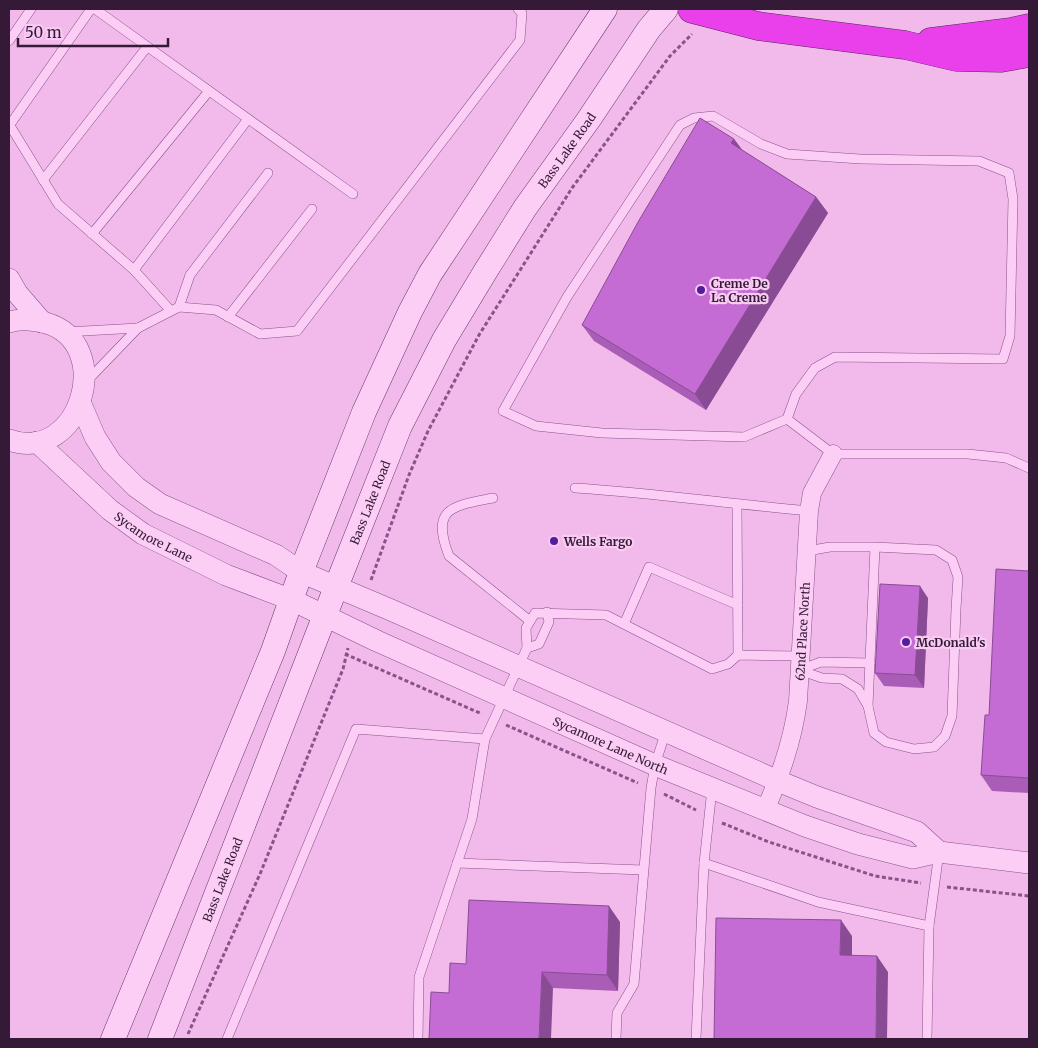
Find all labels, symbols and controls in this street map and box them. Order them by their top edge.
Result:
scale bar [18,15,168,47]
text: 50 m [25,23,62,42]
street label: Bass Lake Road [534,110,599,191]
place label: Creme De La Creme [711,276,768,305]
marker: Creme De La Creme [695,284,707,296]
street label: Bass Lake Road [346,458,393,547]
street label: Sycamore Lane [112,508,195,565]
place label: Wells Fargo [563,534,633,549]
marker: Wells Fargo [548,535,560,547]
street label: 62nd Place North [792,582,812,681]
place label: McDonald's [916,635,985,650]
marker: McDonald's [900,636,912,648]
street label: Sycamore Lane North [551,713,671,777]
street label: Bass Lake Road [199,835,245,924]

